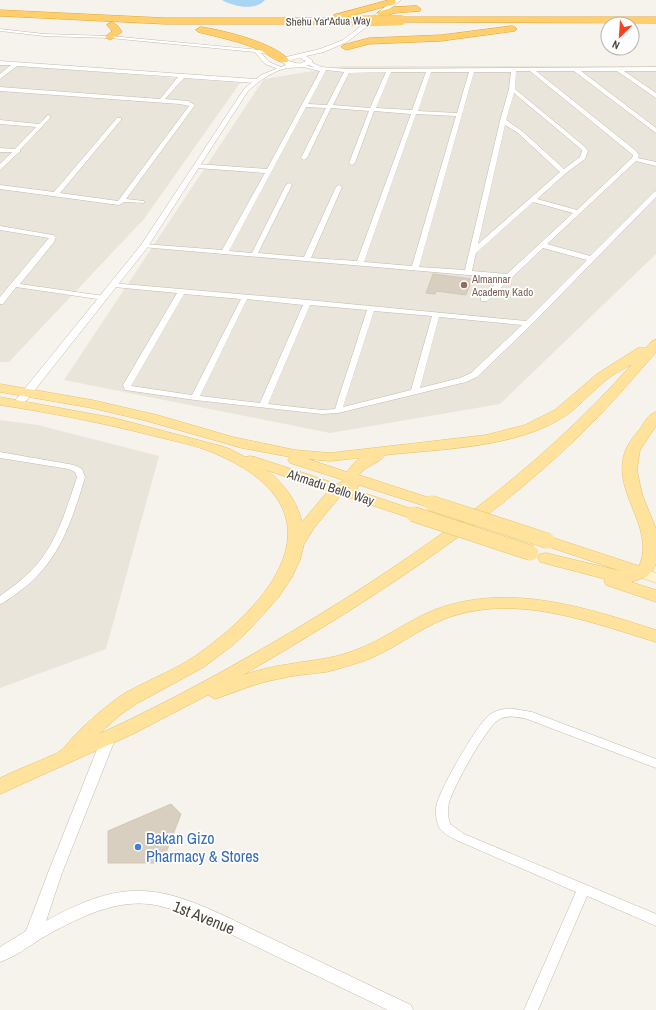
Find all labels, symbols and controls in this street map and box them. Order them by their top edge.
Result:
street label: Shehu Yar'Adua Way [285,13,371,29]
north arrow [600,16,640,56]
text: N [610,37,622,53]
place label: Almannar Academy Kado [471,272,533,299]
marker: Almannar Academy Kado [459,280,469,290]
street label: Ahmadu Bello Way [284,465,377,510]
place label: Bakan Gizo Pharmacy & Stores [146,827,259,867]
marker: Bakan Gizo Pharmacy & Stores [133,842,143,852]
street label: 1st Avenue [170,895,238,939]

